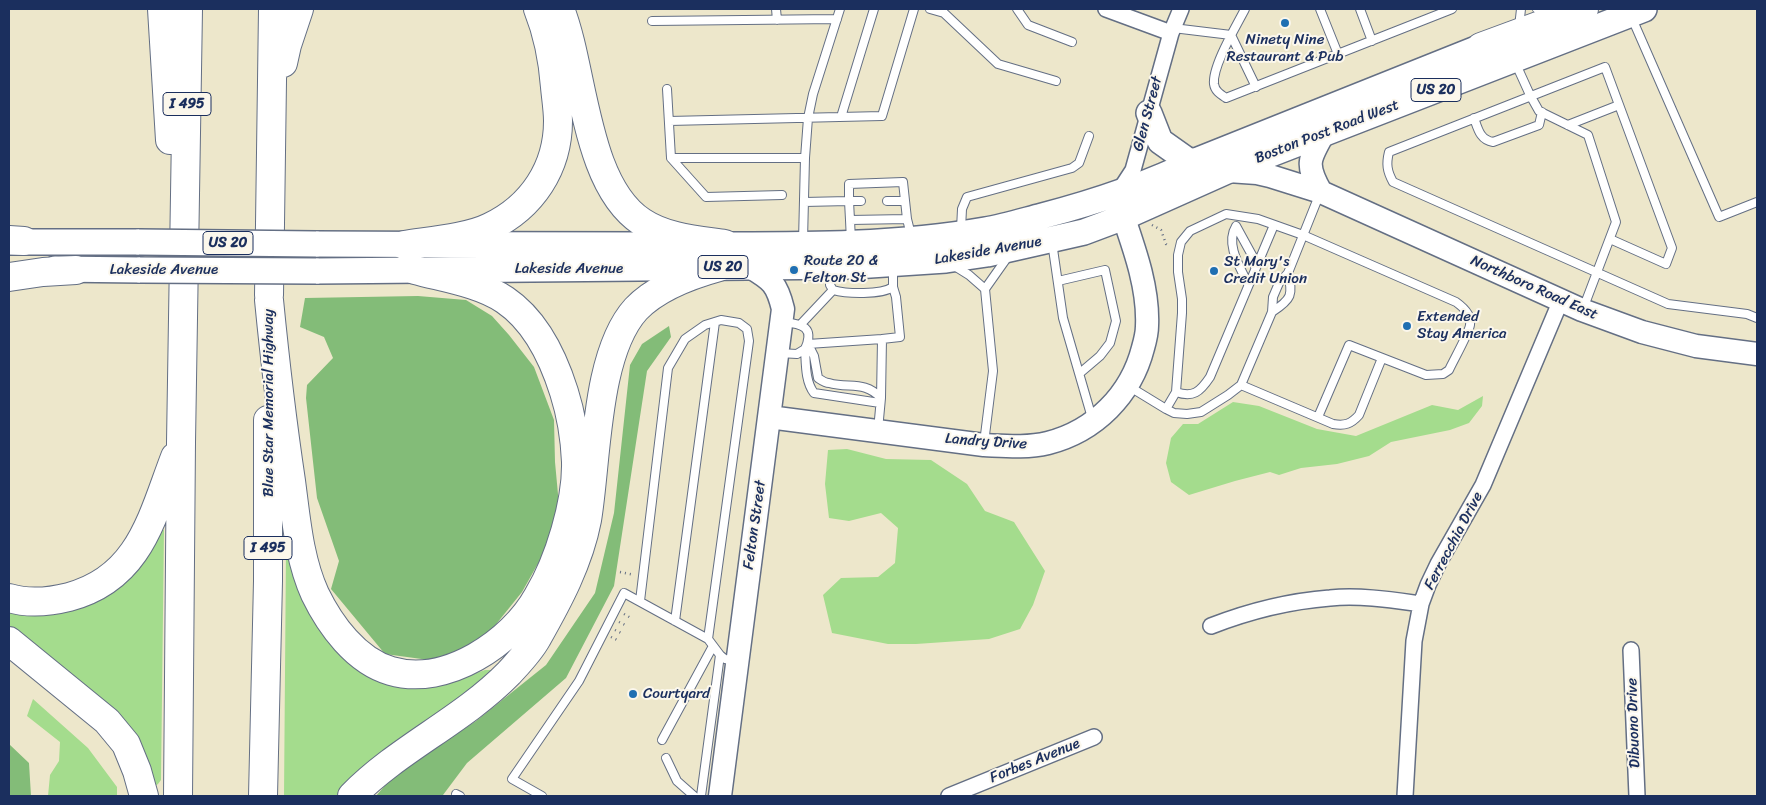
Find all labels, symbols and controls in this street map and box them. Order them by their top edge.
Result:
marker: Ninety Nine Restaurant & Pub [1279,17,1291,29]
place label: Ninety Nine Restaurant & Pub [1227,31,1343,66]
street label: Glen Street [1129,75,1167,153]
road number: US 20 [1411,78,1461,102]
road number: I 495 [163,92,211,116]
street label: Boston Post Road West [1252,96,1402,168]
road number: US 20 [203,232,253,254]
street label: Lakeside Avenue [933,233,1043,269]
place label: Route 20 & Felton St [804,252,878,287]
street label: Northboro Road East [1468,252,1600,324]
place label: St Mary's Credit Union [1224,253,1307,288]
road number: US 20 [698,256,748,278]
street label: Lakeside Avenue [515,260,623,278]
street label: Lakeside Avenue [110,261,218,279]
marker: Route 20 & Felton St [788,264,800,276]
marker: St Mary's Credit Union [1208,265,1220,277]
place label: Extended Stay America [1417,308,1507,343]
street label: Blue Star Memorial Highway [260,309,278,497]
marker: Extended Stay America [1401,320,1413,332]
street label: Landry Drive [944,430,1028,454]
street label: Felton Street [740,479,770,571]
street label: Ferrecchia Drive [1421,489,1487,593]
road number: I 495 [244,536,292,560]
street label: Dibuono Drive [1623,678,1645,768]
place label: Courtyard [643,685,710,703]
marker: Courtyard [627,688,639,700]
street label: Forbes Avenue [987,735,1083,787]

